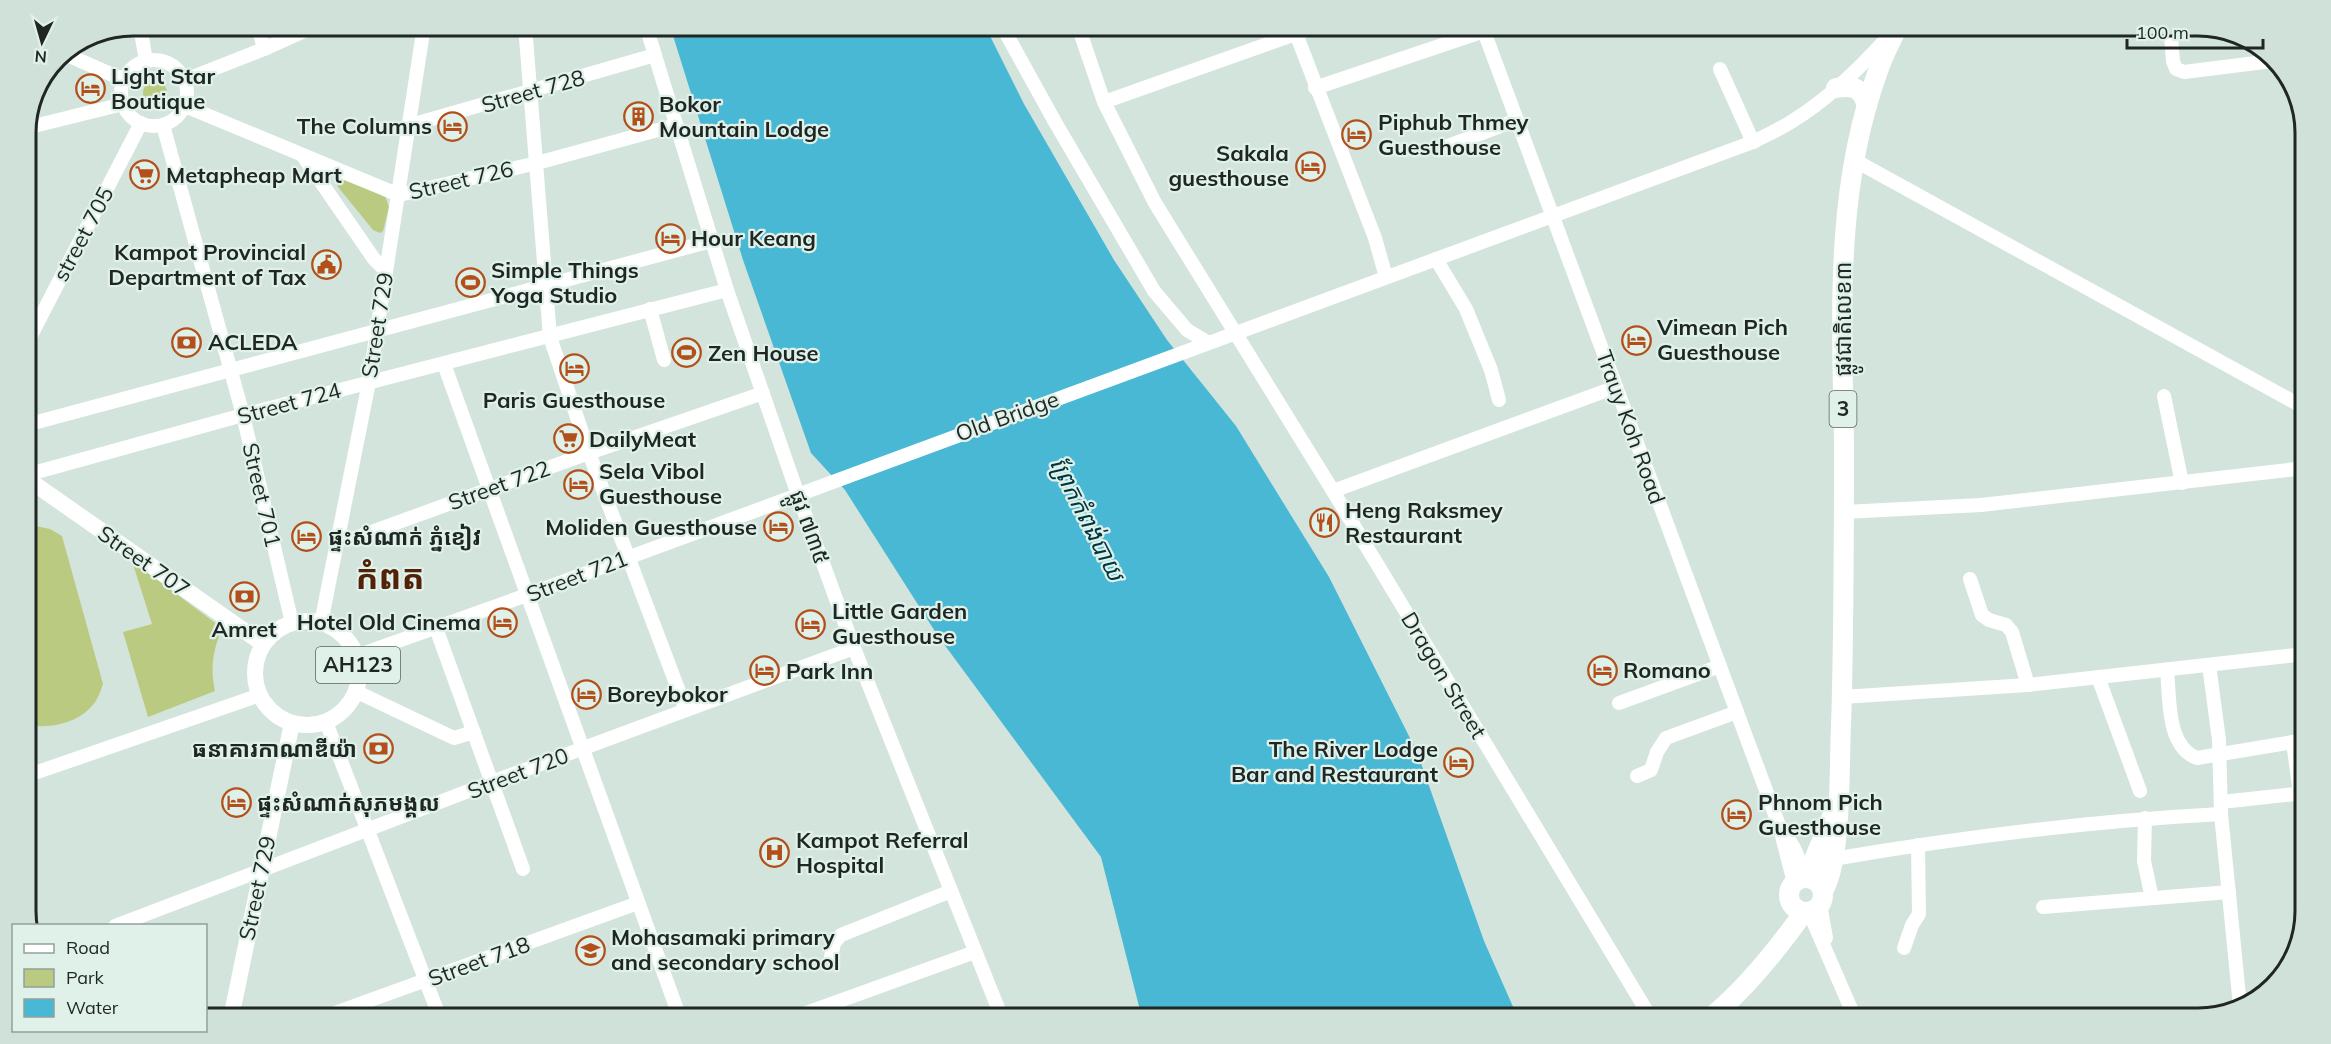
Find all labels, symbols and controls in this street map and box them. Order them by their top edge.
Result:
north arrow [12,12,72,72]
scale bar [2127,12,2264,50]
text: 100 m [2136,21,2189,44]
text: N [34,46,48,67]
place label: Light Star Boutique [111,62,215,115]
street label: Street 728 [478,63,588,119]
hotel icon: Light Star Boutique [74,73,106,105]
place label: Bokor Mountain Lodge [659,90,829,143]
building icon: Bokor Mountain Lodge [622,101,654,133]
place label: Piphub Thmey Guesthouse [1378,108,1529,161]
hotel icon: The Columns [437,110,469,142]
place label: The Columns [297,112,432,140]
hotel icon: Piphub Thmey Guesthouse [1341,119,1373,151]
place label: Sakala guesthouse [1168,139,1289,192]
hotel icon: Sakala guesthouse [1294,150,1326,182]
street label: Street 726 [406,154,516,206]
supermarket icon: Metapheap Mart [129,159,161,191]
place label: Metapheap Mart [166,161,342,189]
street label: street 705 [46,182,120,286]
hotel icon: Hour Keang [654,222,686,254]
place label: Hour Keang [691,224,816,252]
place label: Kampot Provincial Department of Tax [108,238,307,291]
public building icon: Kampot Provincial Department of Tax [311,249,343,281]
place label: Simple Things Yoga Studio [490,256,639,309]
street label: ផ្លូវជាតិលេខ៣ [1829,261,1864,377]
sports icon: Simple Things Yoga Studio [454,267,486,299]
street label: Street 729 [355,270,399,380]
place label: Vimean Pich Guesthouse [1656,313,1788,366]
hotel icon: Vimean Pich Guesthouse [1620,324,1652,356]
bank icon: ACLEDA [171,326,203,358]
place label: ACLEDA [208,328,298,356]
sports icon: Zen House [671,337,703,369]
place label: Zen House [708,339,819,367]
street label: Trauy Koh Road [1590,346,1672,508]
hotel icon: Paris Guesthouse [558,352,590,384]
street label: Street 724 [234,376,344,430]
street label: Old Bridge [952,384,1062,448]
place label: Paris Guesthouse [483,386,665,414]
road number: 3 [1830,391,1856,427]
supermarket icon: DailyMeat [552,423,584,455]
place label: DailyMeat [589,425,696,453]
street label: Street 701 [236,440,288,550]
water label: ព្រែកកំពង់បាយ [1044,452,1133,587]
street label: Street 722 [444,454,554,516]
place label: Sela Vibol Guesthouse [599,457,722,510]
hotel icon: Sela Vibol Guesthouse [562,468,594,500]
street label: ផ្លូវ ៧៣៥ [778,486,836,570]
place label: Heng Raksmey Restaurant [1345,496,1503,549]
restaurant icon: Heng Raksmey Restaurant [1308,507,1340,539]
hotel icon: Moliden Guesthouse [762,511,794,543]
place label: Moliden Guesthouse [545,513,757,541]
street label: Street 707 [92,519,196,603]
hotel icon: ផ្ទះសំណាក់ ភ្នំខៀវ [291,521,323,553]
place label: ផ្ទះសំណាក់ ភ្នំខៀវ [328,523,481,552]
street label: Street 721 [522,544,632,608]
district label: កំពត [355,555,425,598]
bank icon: Amret [228,581,260,613]
place label: Little Garden Guesthouse [832,597,967,650]
hotel icon: Hotel Old Cinema [486,606,518,638]
street label: Dragon Street [1395,607,1493,744]
place label: Hotel Old Cinema [297,608,481,636]
hotel icon: Little Garden Guesthouse [795,608,827,640]
place label: Amret [211,615,277,643]
road number: AH123 [316,647,400,683]
hotel icon: Romano [1586,654,1618,686]
hotel icon: Park Inn [749,655,781,687]
place label: Romano [1623,656,1711,684]
place label: Park Inn [786,657,873,685]
hotel icon: Boreybokor [570,678,602,710]
place label: Boreybokor [607,680,728,708]
bank icon: ធនាគារកាណាឌីយ៉ា [362,733,394,765]
place label: ធនាគារកាណាឌីយ៉ា [192,735,357,763]
place label: The River Lodge Bar and Restaurant [1231,735,1438,788]
street label: Street 720 [463,741,573,805]
hotel icon: The River Lodge Bar and Restaurant [1443,746,1475,778]
hotel icon: ផ្ទះសំណាក់សុភមង្គល [220,787,252,819]
place label: Phnom Pich Guesthouse [1758,788,1883,841]
place label: ផ្ទះសំណាក់សុភមង្គល [257,789,440,818]
hotel icon: Phnom Pich Guesthouse [1721,799,1753,831]
place label: Kampot Referral Hospital [796,826,969,879]
street label: Street 729 [232,833,282,943]
hospital icon: Kampot Referral Hospital [759,837,791,869]
place label: Mohasamaki primary and secondary school [611,923,840,976]
legend [12,924,207,1032]
street label: Street 718 [424,930,534,992]
school or university icon: Mohasamaki primary and secondary school [574,934,606,966]
text: Road [66,936,110,959]
text: Park [66,966,105,989]
text: Water [66,996,119,1019]

